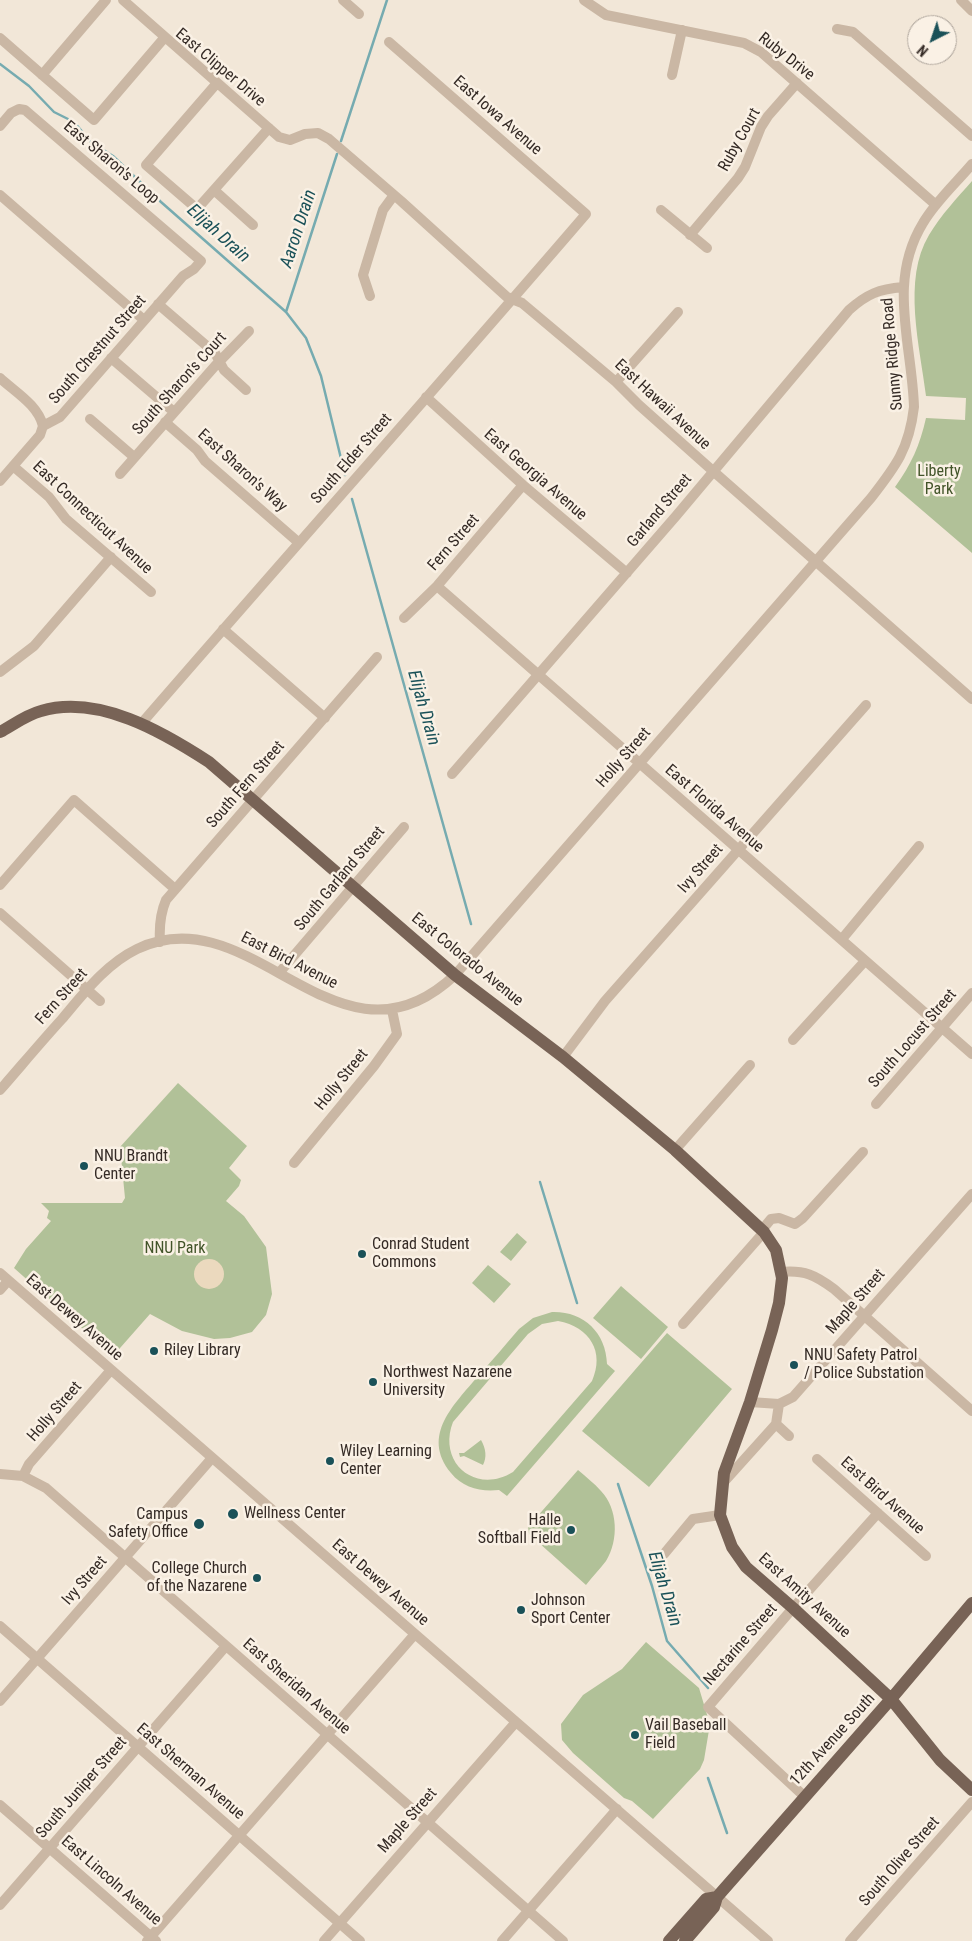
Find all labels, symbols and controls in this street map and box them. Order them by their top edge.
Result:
north arrow [907,15,957,65]
street label: East Clipper Drive [171,25,269,111]
street label: Ruby Drive [754,29,818,85]
text: N [914,42,931,59]
street label: East Iowa Avenue [449,72,545,160]
street label: Ruby Court [715,105,765,175]
street label: East Sharon's Loop [59,117,163,209]
water label: Aaron Drain [276,187,322,271]
water label: Elijah Drain [182,200,254,268]
street label: South Chestnut Street [46,292,150,408]
street label: Sunny Ridge Road [879,297,907,411]
street label: South Sharon's Court [129,329,231,439]
street label: East Hawaii Avenue [610,356,714,454]
street label: South Elder Street [308,410,396,508]
street label: East Georgia Avenue [480,425,590,525]
street label: East Sharon's Way [193,426,291,516]
street label: East Connecticut Avenue [28,458,156,578]
park label: Liberty Park [917,462,961,500]
street label: Garland Street [624,470,696,552]
street label: Fern Street [424,511,484,575]
water label: Elijah Drain [402,668,444,748]
street label: Holly Street [593,724,655,792]
street label: South Fern Street [203,738,289,832]
street label: East Florida Avenue [661,761,767,857]
street label: South Garland Street [291,823,389,935]
street label: Ivy Street [675,841,727,897]
street label: East Colorado Avenue [407,909,527,1011]
street label: East Bird Avenue [237,928,341,994]
street label: Fern Street [32,965,92,1029]
street label: South Locust Street [865,986,961,1092]
street label: Holly Street [312,1046,372,1114]
place label: NNU Brandt Center [94,1147,168,1185]
marker: NNU Brandt Center [78,1160,90,1172]
place label: Conrad Student Commons [372,1235,469,1273]
park label: NNU Park [144,1239,206,1259]
marker: Conrad Student Commons [356,1248,368,1260]
street label: Maple Street [823,1266,889,1338]
street label: East Dewey Avenue [22,1271,126,1365]
place label: Riley Library [164,1341,241,1361]
marker: Riley Library [148,1345,160,1357]
place label: NNU Safety Patrol / Police Substation [804,1346,924,1384]
marker: NNU Safety Patrol / Police Substation [788,1359,800,1371]
place label: Northwest Nazarene University [383,1363,512,1401]
marker: Northwest Nazarene University [367,1376,379,1388]
street label: Holly Street [24,1378,86,1446]
place label: Wiley Learning Center [340,1442,432,1480]
street label: East Bird Avenue [836,1453,928,1539]
marker: Wiley Learning Center [324,1455,336,1467]
place label: Wellness Center [244,1504,346,1524]
place label: Campus Safety Office [108,1505,188,1543]
marker: Wellness Center [226,1507,240,1521]
place label: Halle Softball Field [478,1511,561,1549]
marker: Campus Safety Office [192,1517,206,1531]
marker: Halle Softball Field [565,1524,577,1536]
street label: East Dewey Avenue [328,1536,432,1630]
water label: Elijah Drain [642,1549,686,1629]
street label: East Amity Avenue [754,1550,854,1642]
street label: Ivy Street [59,1553,111,1609]
place label: College Church of the Nazarene [147,1559,247,1597]
marker: College Church of the Nazarene [251,1572,263,1584]
place label: Johnson Sport Center [531,1591,610,1629]
street label: Nectarine Street [700,1600,782,1690]
marker: Johnson Sport Center [515,1604,527,1616]
street label: East Sheridan Avenue [238,1635,354,1739]
street label: 12th Avenue South [786,1690,880,1790]
place label: Vail Baseball Field [645,1716,726,1754]
street label: East Sherman Avenue [132,1720,248,1824]
marker: Vail Baseball Field [629,1729,641,1741]
street label: South Juniper Street [33,1733,131,1843]
street label: Maple Street [375,1785,441,1857]
street label: South Olive Street [856,1813,944,1911]
street label: East Lincoln Avenue [57,1832,165,1930]

